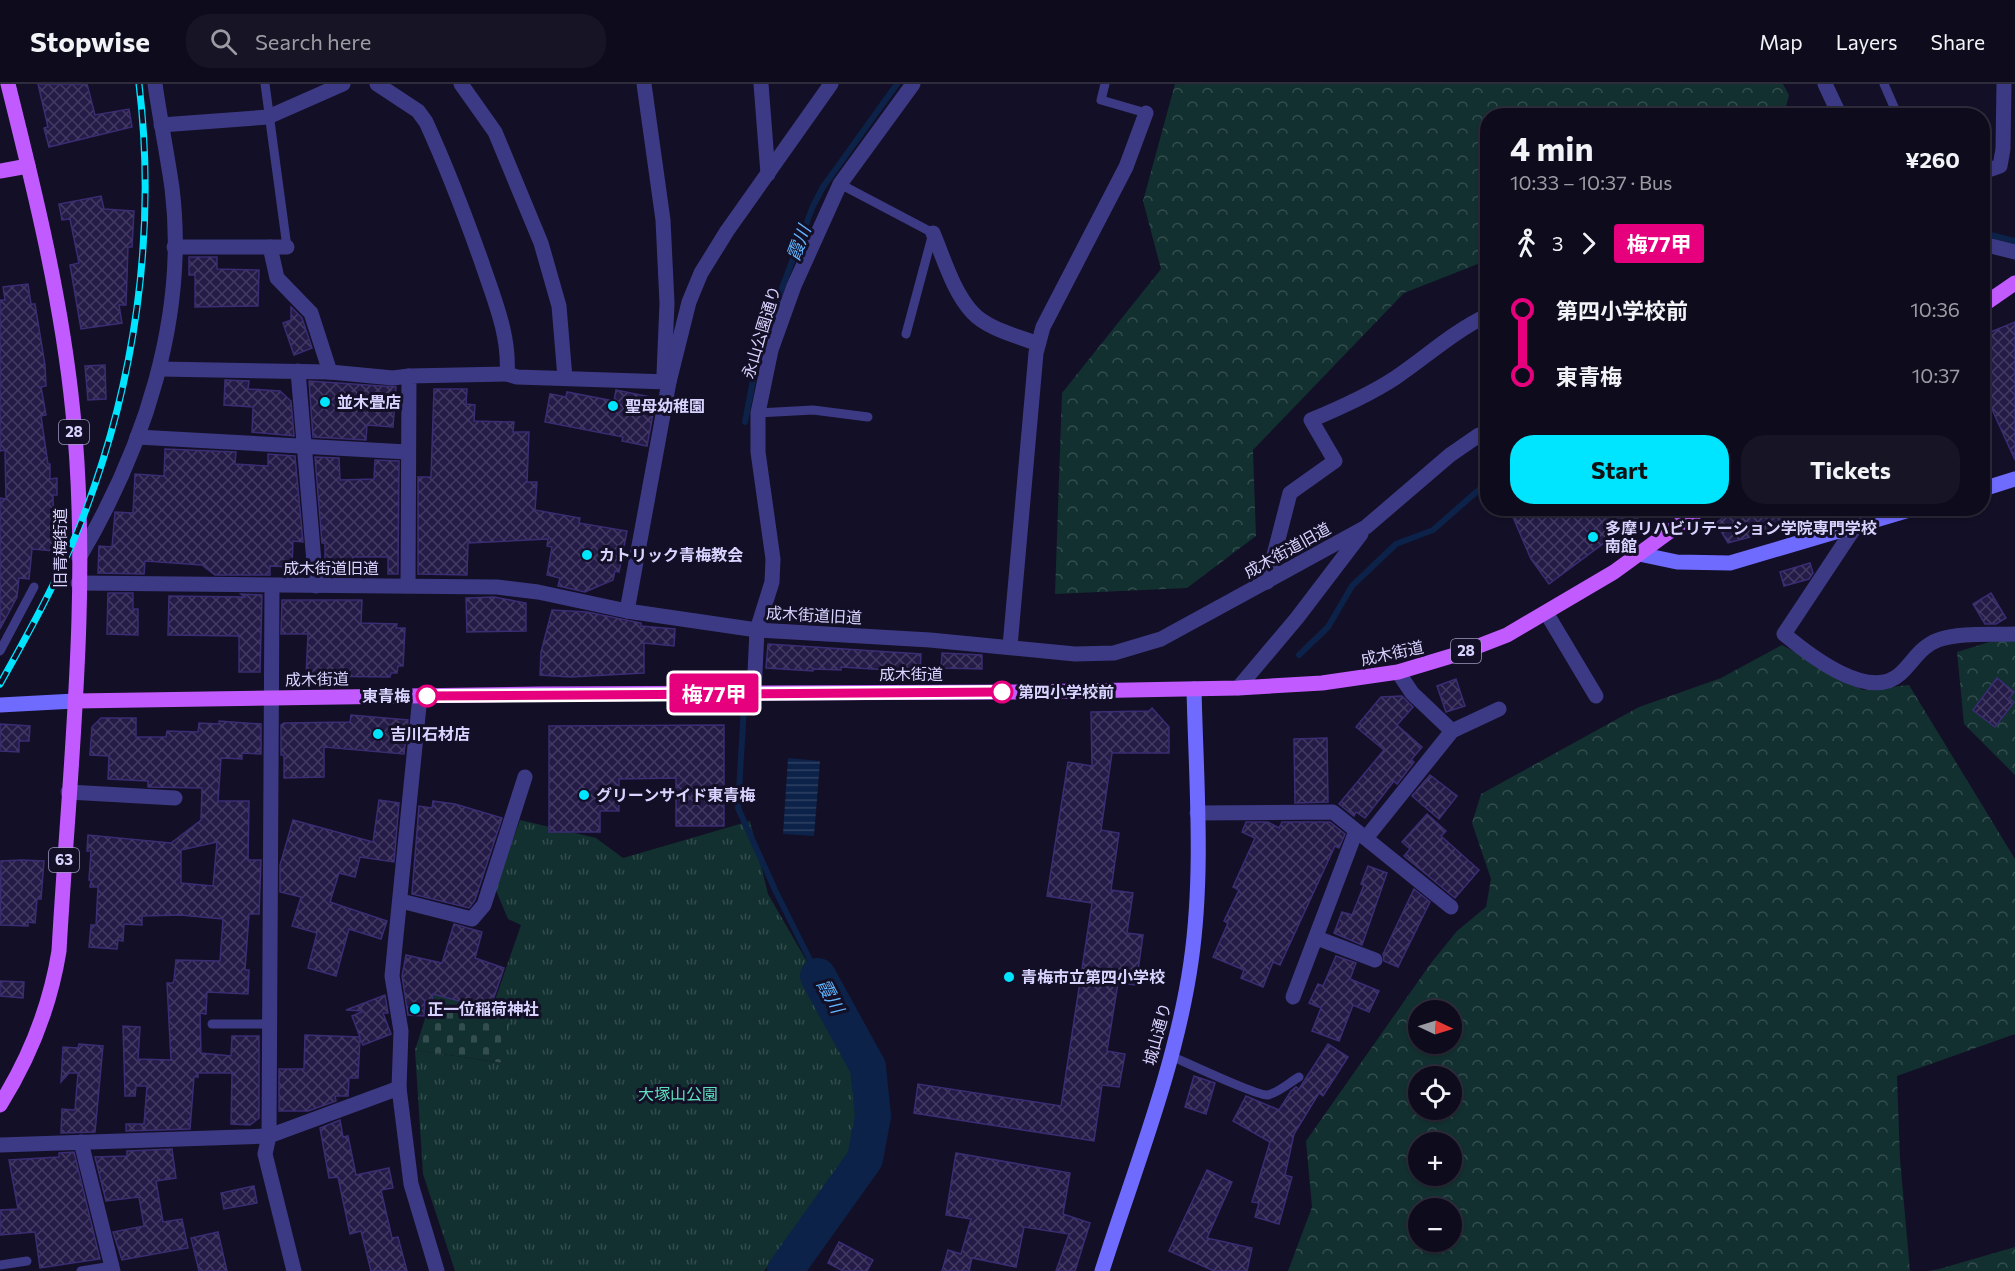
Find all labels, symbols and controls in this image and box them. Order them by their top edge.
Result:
search box [186,14,606,68]
text: Stopwise [30,24,150,58]
icon: search [207,25,240,58]
text: Search here [255,28,371,55]
text: Map [1759,29,1803,54]
text: Layers [1836,29,1898,54]
text: Share [1931,29,1985,54]
text: 4 min [1510,127,1594,168]
text: ¥260 [1905,146,1960,173]
text: 10:33 – 10:37 · Bus [1510,170,1672,194]
water label: 霞川 [781,220,816,263]
icon: walk [1510,227,1543,260]
icon: forward [1572,227,1605,260]
text: 3 [1552,231,1563,255]
text: 梅77甲 [1626,231,1692,256]
street label: 永山公園通り [737,283,784,381]
text: 第四小学校前 [1556,297,1688,324]
text: 10:36 [1910,297,1960,321]
text: 東青梅 [1556,363,1622,390]
text: 10:37 [1912,363,1960,387]
place label: 並木畳店 [337,392,401,411]
marker: 並木畳店 [318,395,332,409]
place label: 聖母幼稚園 [625,396,705,415]
marker: 聖母幼稚園 [606,399,620,413]
road number: 28 [59,420,89,444]
button: Start [1510,435,1729,504]
button: Tickets [1741,435,1960,504]
street label: 旧青梅街道 [50,508,69,588]
street label: 成木街道旧道 [1240,518,1333,581]
place label: 多摩リハビリテーション学院専門学校 南館 [1605,518,1877,555]
marker: 多摩リハビリテーション学院専門学校 南館 [1586,530,1600,544]
place label: カトリック青梅教会 [599,545,743,564]
marker: カトリック青梅教会 [580,548,594,562]
street label: 成木街道旧道 [283,558,379,577]
street label: 成木街道旧道 [766,603,862,627]
street label: 成木街道 [1359,637,1425,668]
road number: 28 [1451,639,1481,663]
street label: 成木街道 [879,664,943,683]
street label: 成木街道 [285,668,349,689]
line badge: 梅77甲 [672,674,756,712]
text: 梅77甲 [681,681,747,706]
marker: 第四小学校前 [991,681,1013,703]
place label: 第四小学校前 [1018,682,1114,701]
marker: 東青梅 [416,685,438,707]
place label: 東青梅 [362,686,410,705]
place label: 吉川石材店 [390,724,470,743]
marker: 吉川石材店 [371,727,385,741]
place label: グリーンサイド東青梅 [596,785,755,804]
marker: グリーンサイド東青梅 [577,788,591,802]
road number: 63 [49,848,79,872]
place label: 青梅市立第四小学校 [1021,967,1165,986]
marker: 青梅市立第四小学校 [1002,970,1016,984]
water label: 霞川 [813,974,850,1018]
place label: 正一位稲荷神社 [427,999,539,1018]
street label: 城山通り [1139,1000,1174,1067]
north arrow [1408,1000,1462,1054]
map controls [1408,1000,1462,1252]
marker: 正一位稲荷神社 [408,1002,422,1016]
button: locate [1408,1066,1462,1120]
park label: 大塚山公園 [638,1084,718,1103]
button: + [1408,1132,1462,1186]
button: − [1408,1198,1462,1252]

